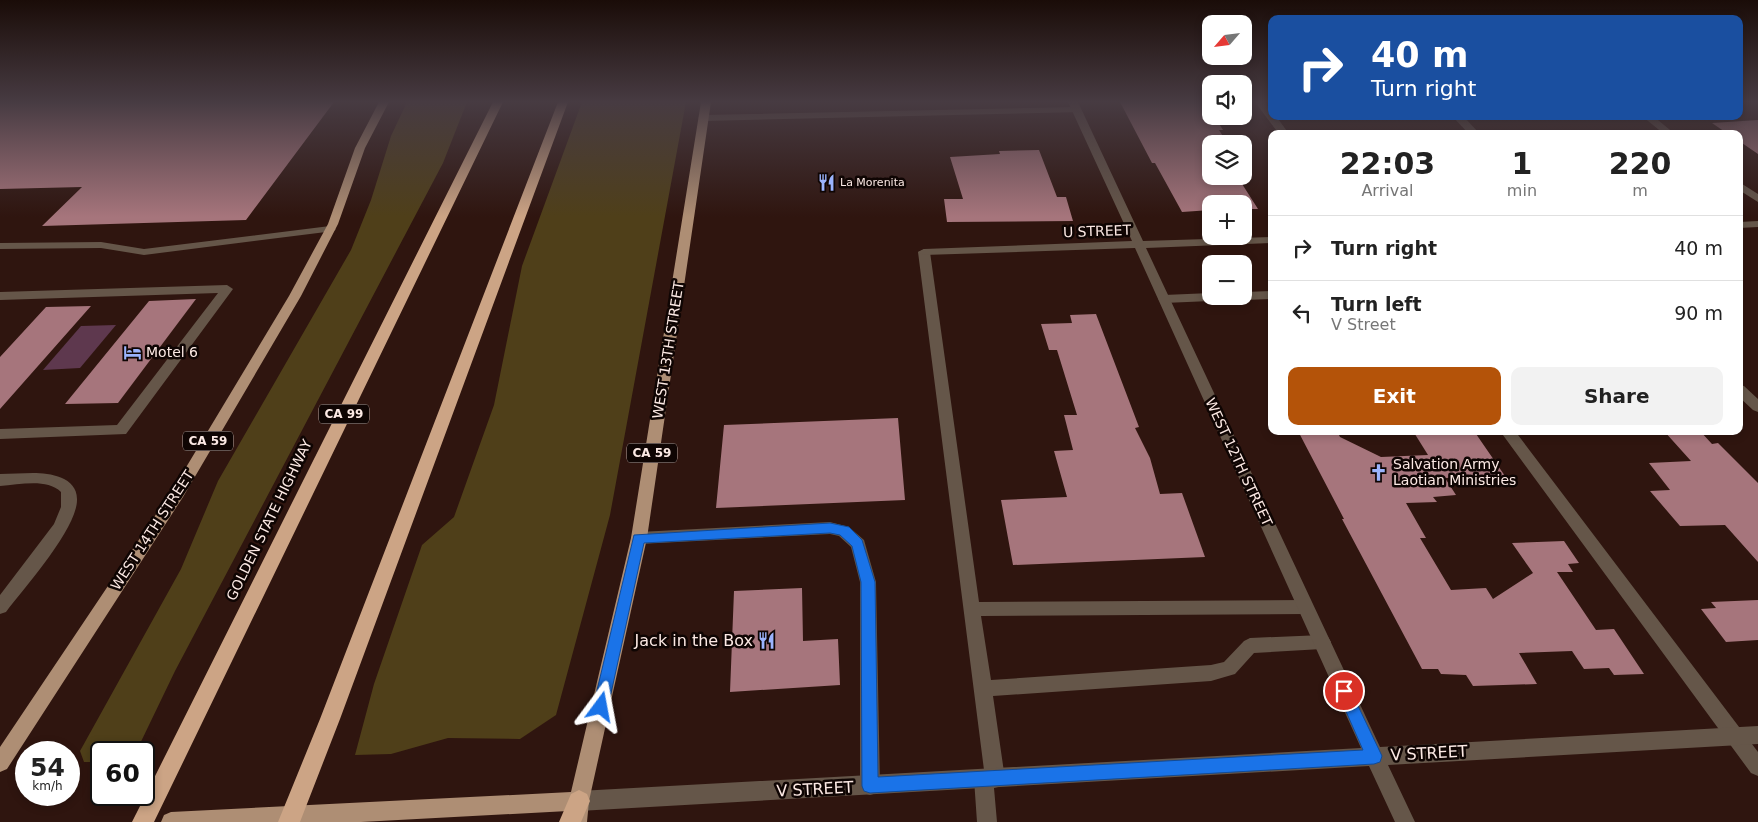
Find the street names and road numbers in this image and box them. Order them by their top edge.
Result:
street label: U STREET [1063,222,1132,240]
street label: WEST 13TH STREET [649,280,687,420]
street label: WEST 12TH STREET [1202,395,1276,529]
road number: CA 99 [319,404,369,424]
road number: CA 59 [183,432,233,451]
street label: GOLDEN STATE HIGHWAY [223,437,315,603]
road number: CA 59 [627,443,677,462]
street label: WEST 14TH STREET [107,467,197,593]
street label: V STREET [1390,741,1468,765]
street label: V STREET [776,777,854,801]

